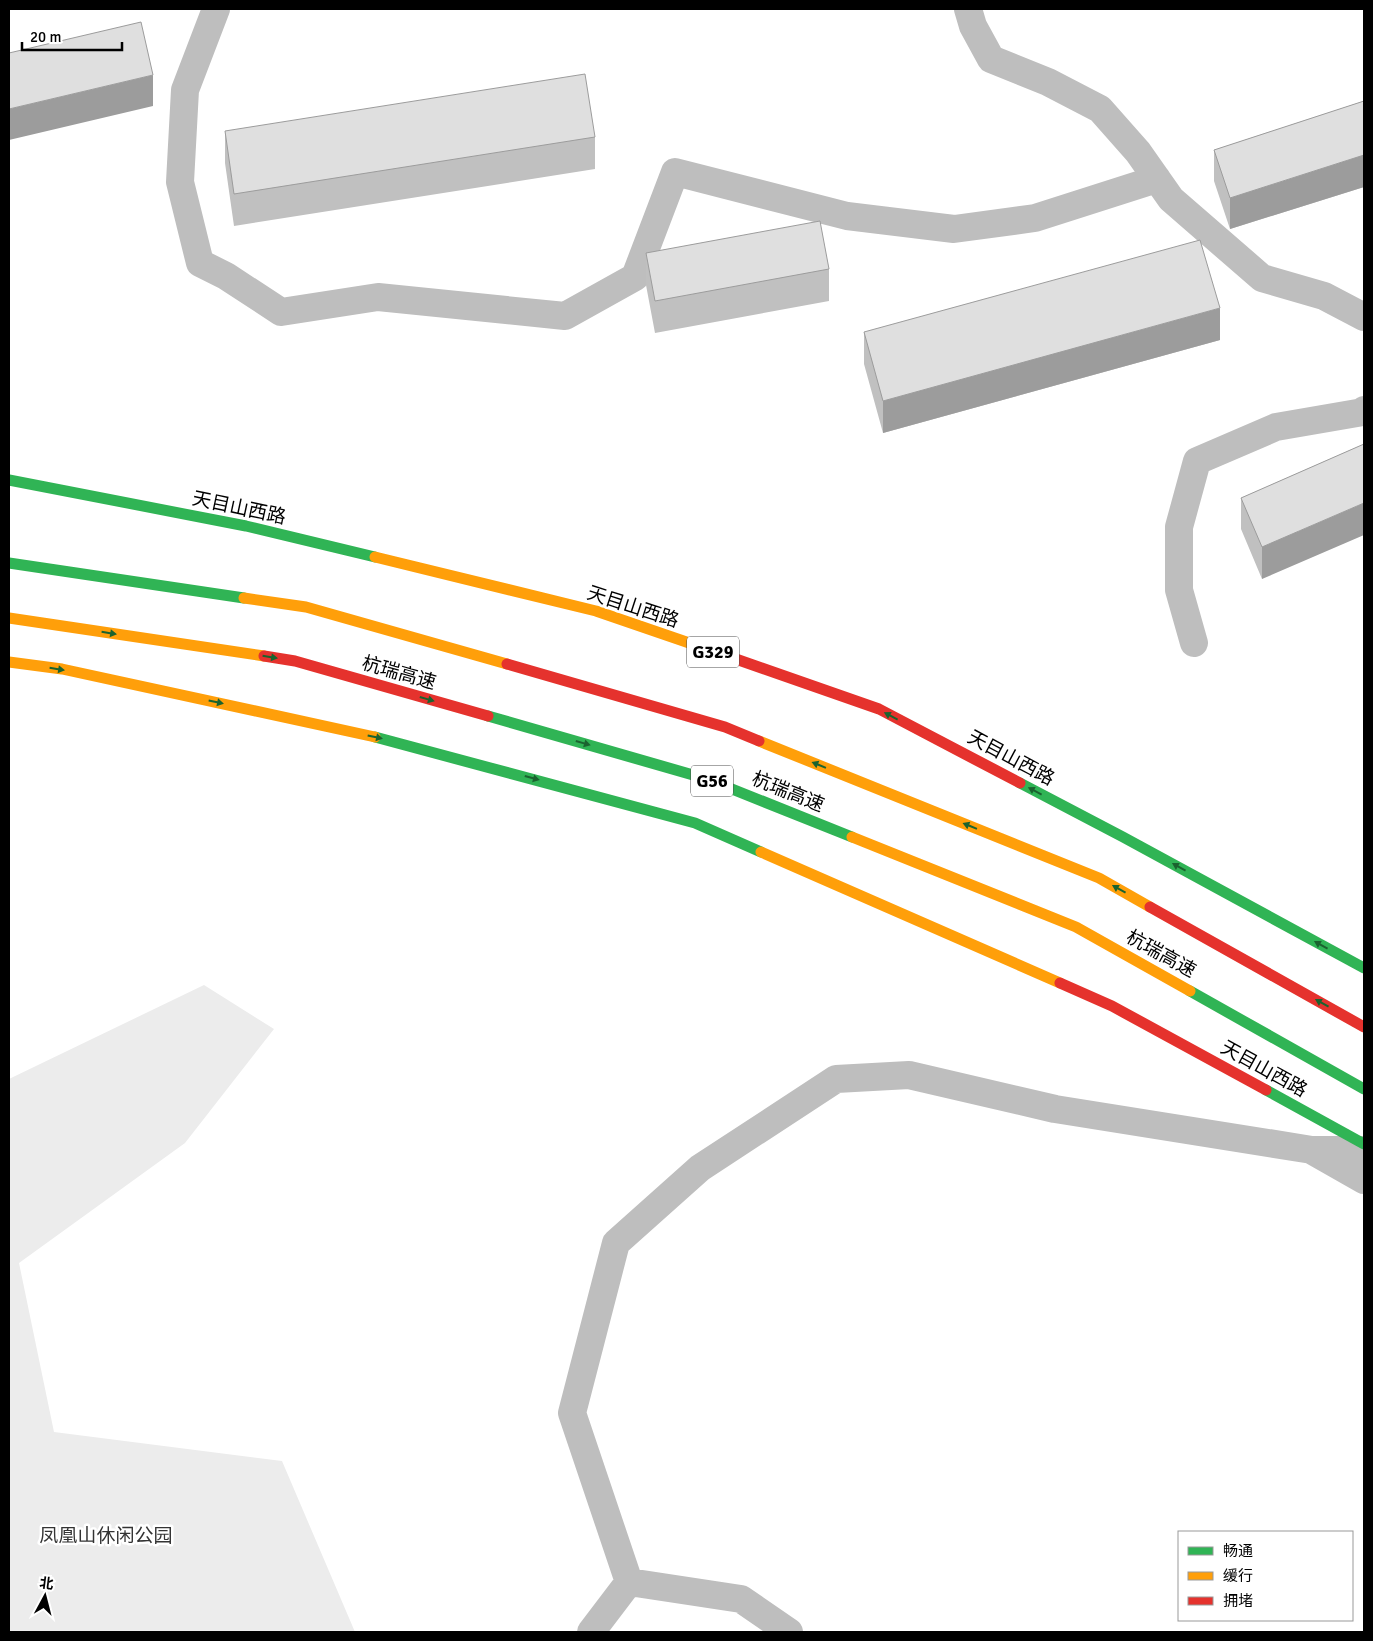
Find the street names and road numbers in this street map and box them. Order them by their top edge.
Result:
street label: 天目山西路 [190,486,288,530]
street label: 天目山西路 [584,581,682,633]
road number: G329 [687,636,739,668]
street label: 杭瑞高速 [359,651,439,695]
street label: 天目山西路 [963,725,1059,791]
road number: G56 [691,766,733,796]
street label: 杭瑞高速 [748,767,828,817]
street label: 杭瑞高速 [1122,925,1200,983]
street label: 天目山西路 [1217,1035,1311,1103]

